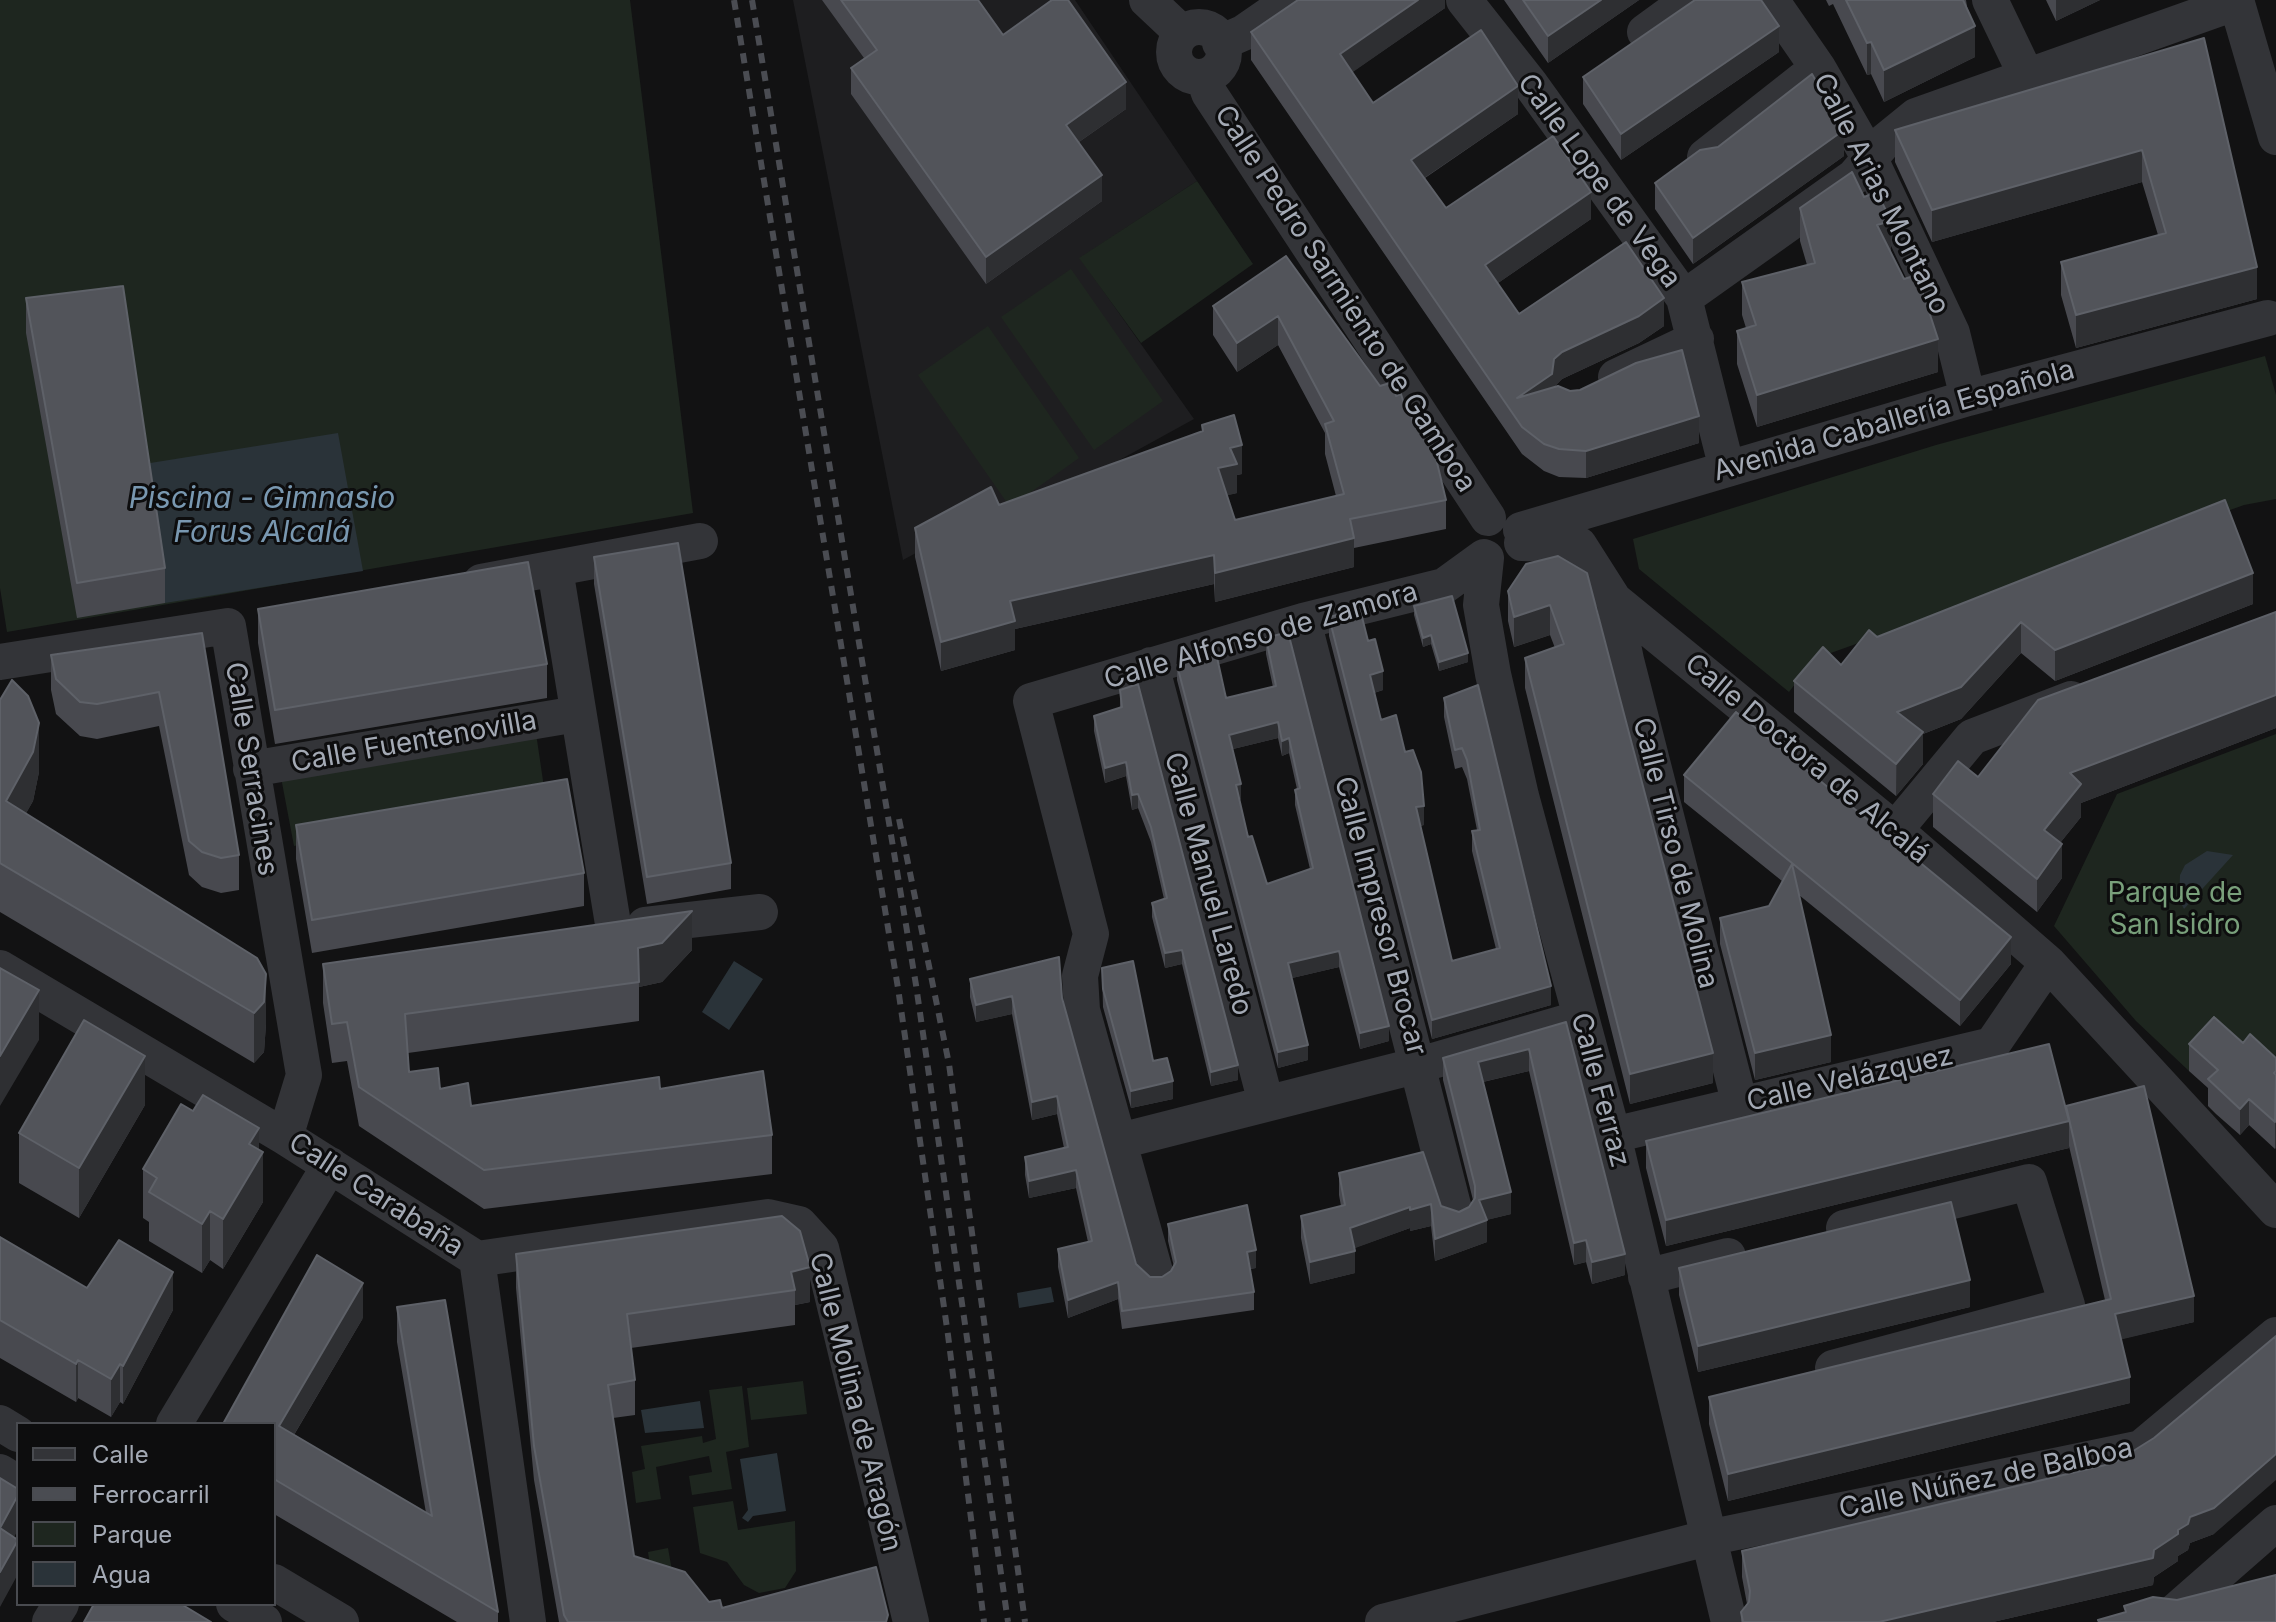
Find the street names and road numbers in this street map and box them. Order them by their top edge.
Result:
street label: Calle Lope de Vega [1510,67,1688,295]
street label: Calle Arias Montano [1806,68,1956,320]
street label: Calle Pedro Sarmiento de Gamboa [1207,99,1483,499]
street label: Avenida Caballería Española [1710,353,2078,489]
street label: Calle Alfonso de Zamora [1100,575,1422,697]
street label: Calle Doctora de Alcalá [1678,647,1936,871]
street label: Calle Serracines [218,660,284,878]
street label: Calle Fuentenovilla [289,704,539,780]
street label: Calle Tirso de Molina [1625,714,1725,992]
street label: Calle Manuel Laredo [1157,749,1259,1019]
street label: Calle Impresor Brocar [1327,773,1433,1059]
street label: Calle Ferraz [1563,1009,1637,1171]
street label: Calle Velázquez [1744,1039,1956,1119]
street label: Calle Carabaña [282,1126,470,1264]
street label: Calle Molina de Aragón [802,1249,908,1555]
street label: Calle Núñez de Balboa [1836,1431,2136,1527]

